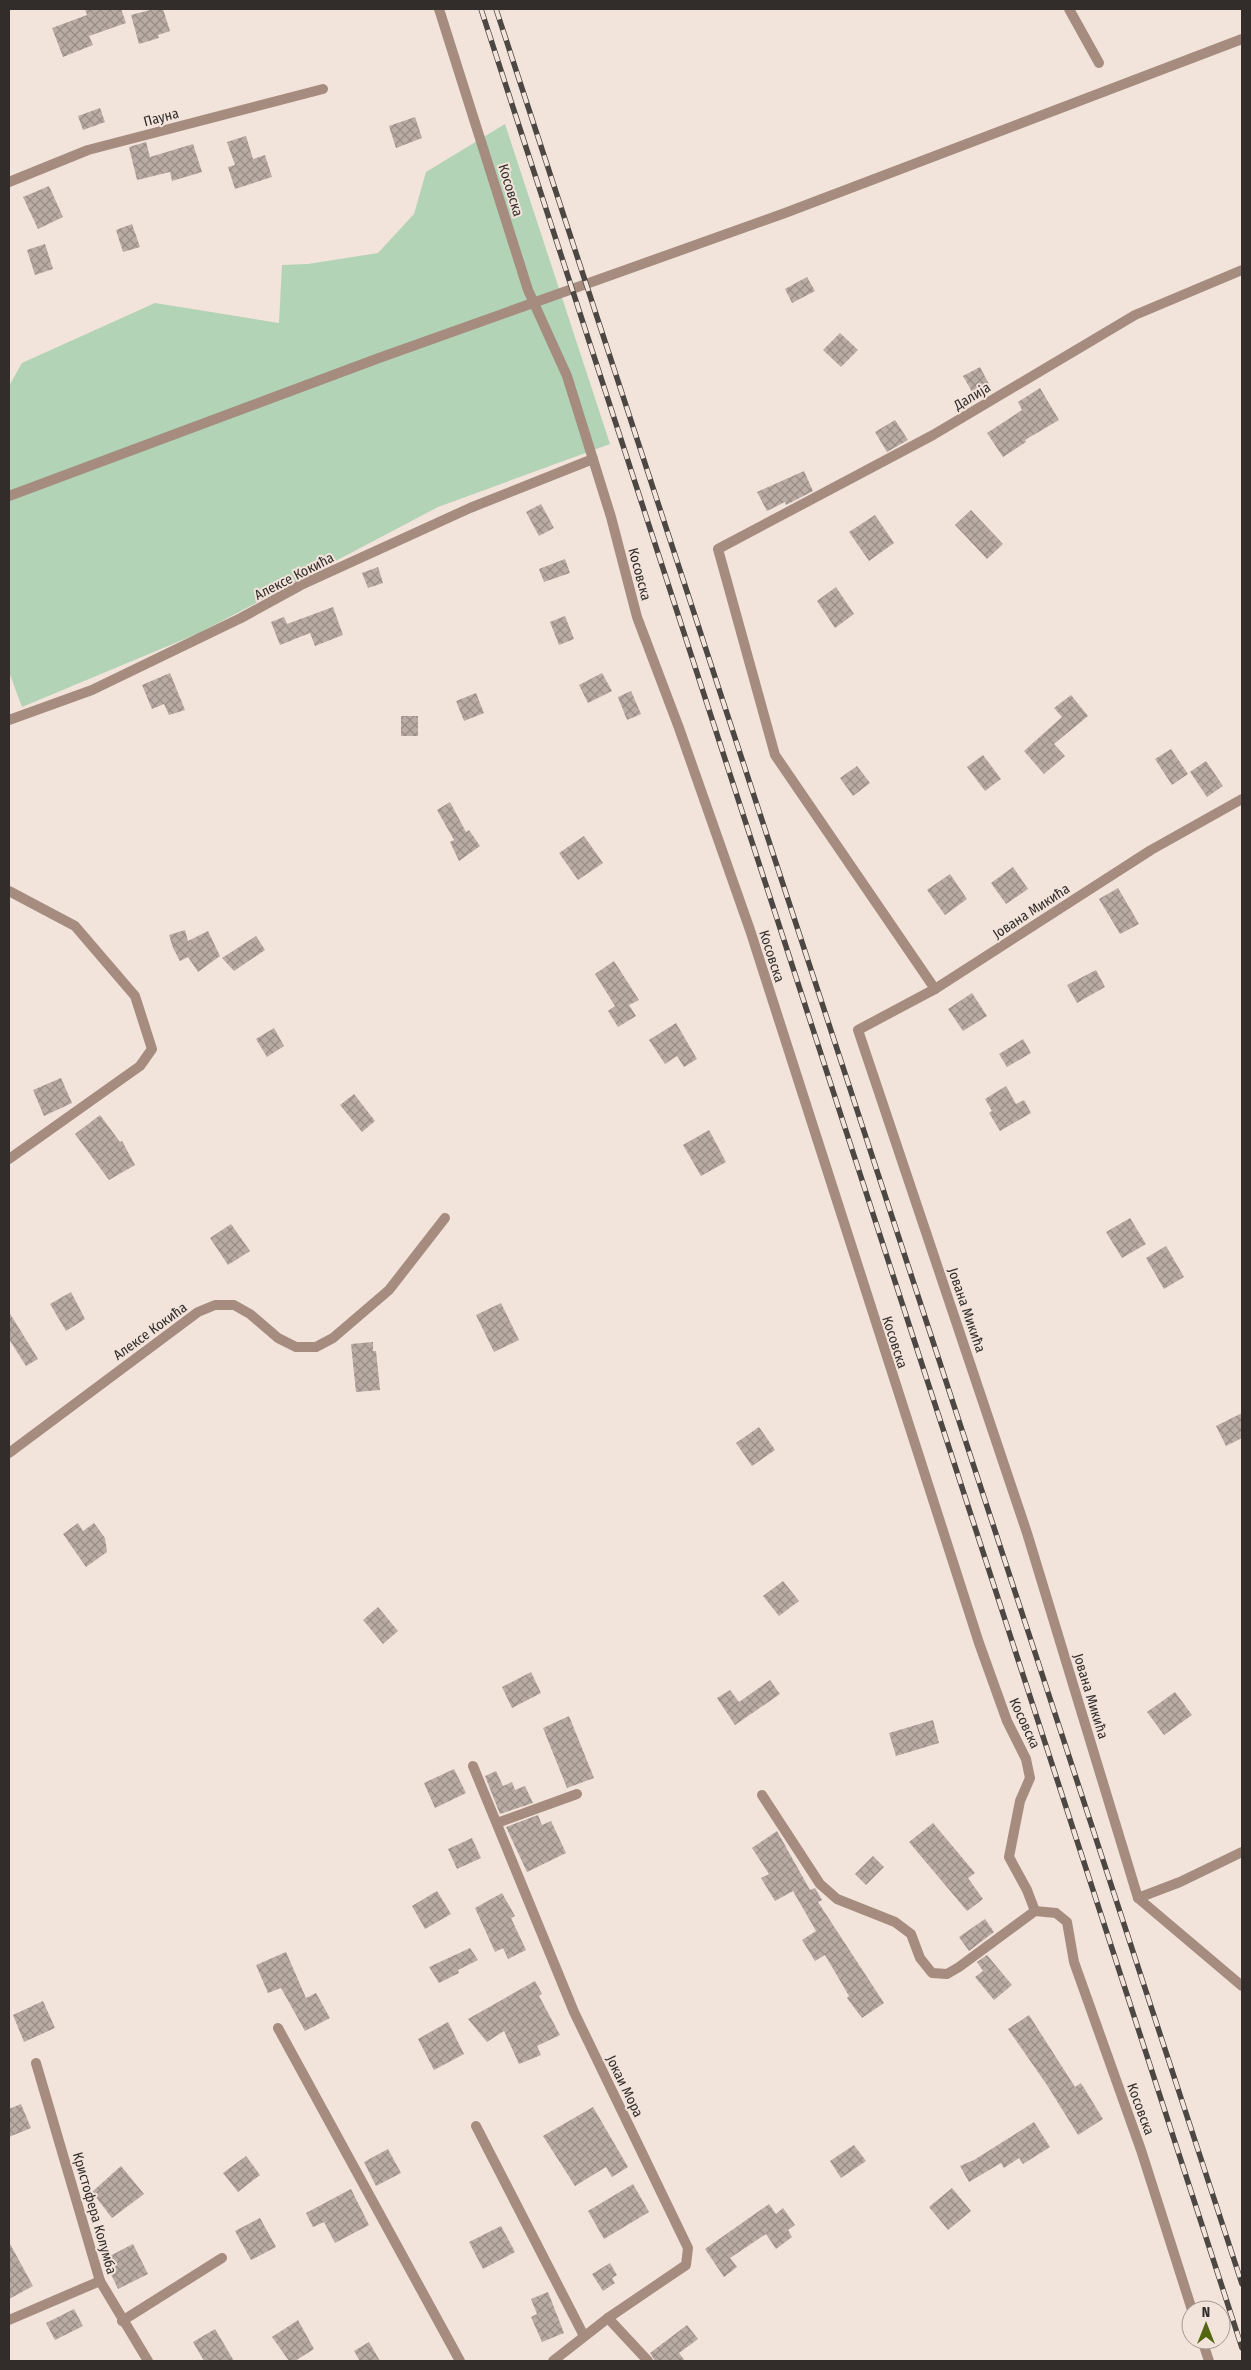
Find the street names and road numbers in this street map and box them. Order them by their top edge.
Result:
street label: Пауна [142,105,181,130]
street label: Косовска [495,162,527,219]
street label: Далија [950,379,994,414]
street label: Косовска [624,546,655,603]
street label: Алексе Кокића [252,549,337,604]
street label: Јована Микића [990,880,1073,943]
street label: Косовска [755,928,788,985]
street label: Јована Микића [944,1266,989,1355]
street label: Алексе Кокића [110,1299,191,1364]
street label: Косовска [878,1314,911,1371]
street label: Јована Микића [1069,1651,1112,1741]
street label: Косовска [1005,1695,1044,1751]
street label: Јокаи Мора [602,2053,647,2120]
street label: Косовска [1123,2081,1158,2138]
street label: Кристофера Колумба [69,2150,120,2276]

